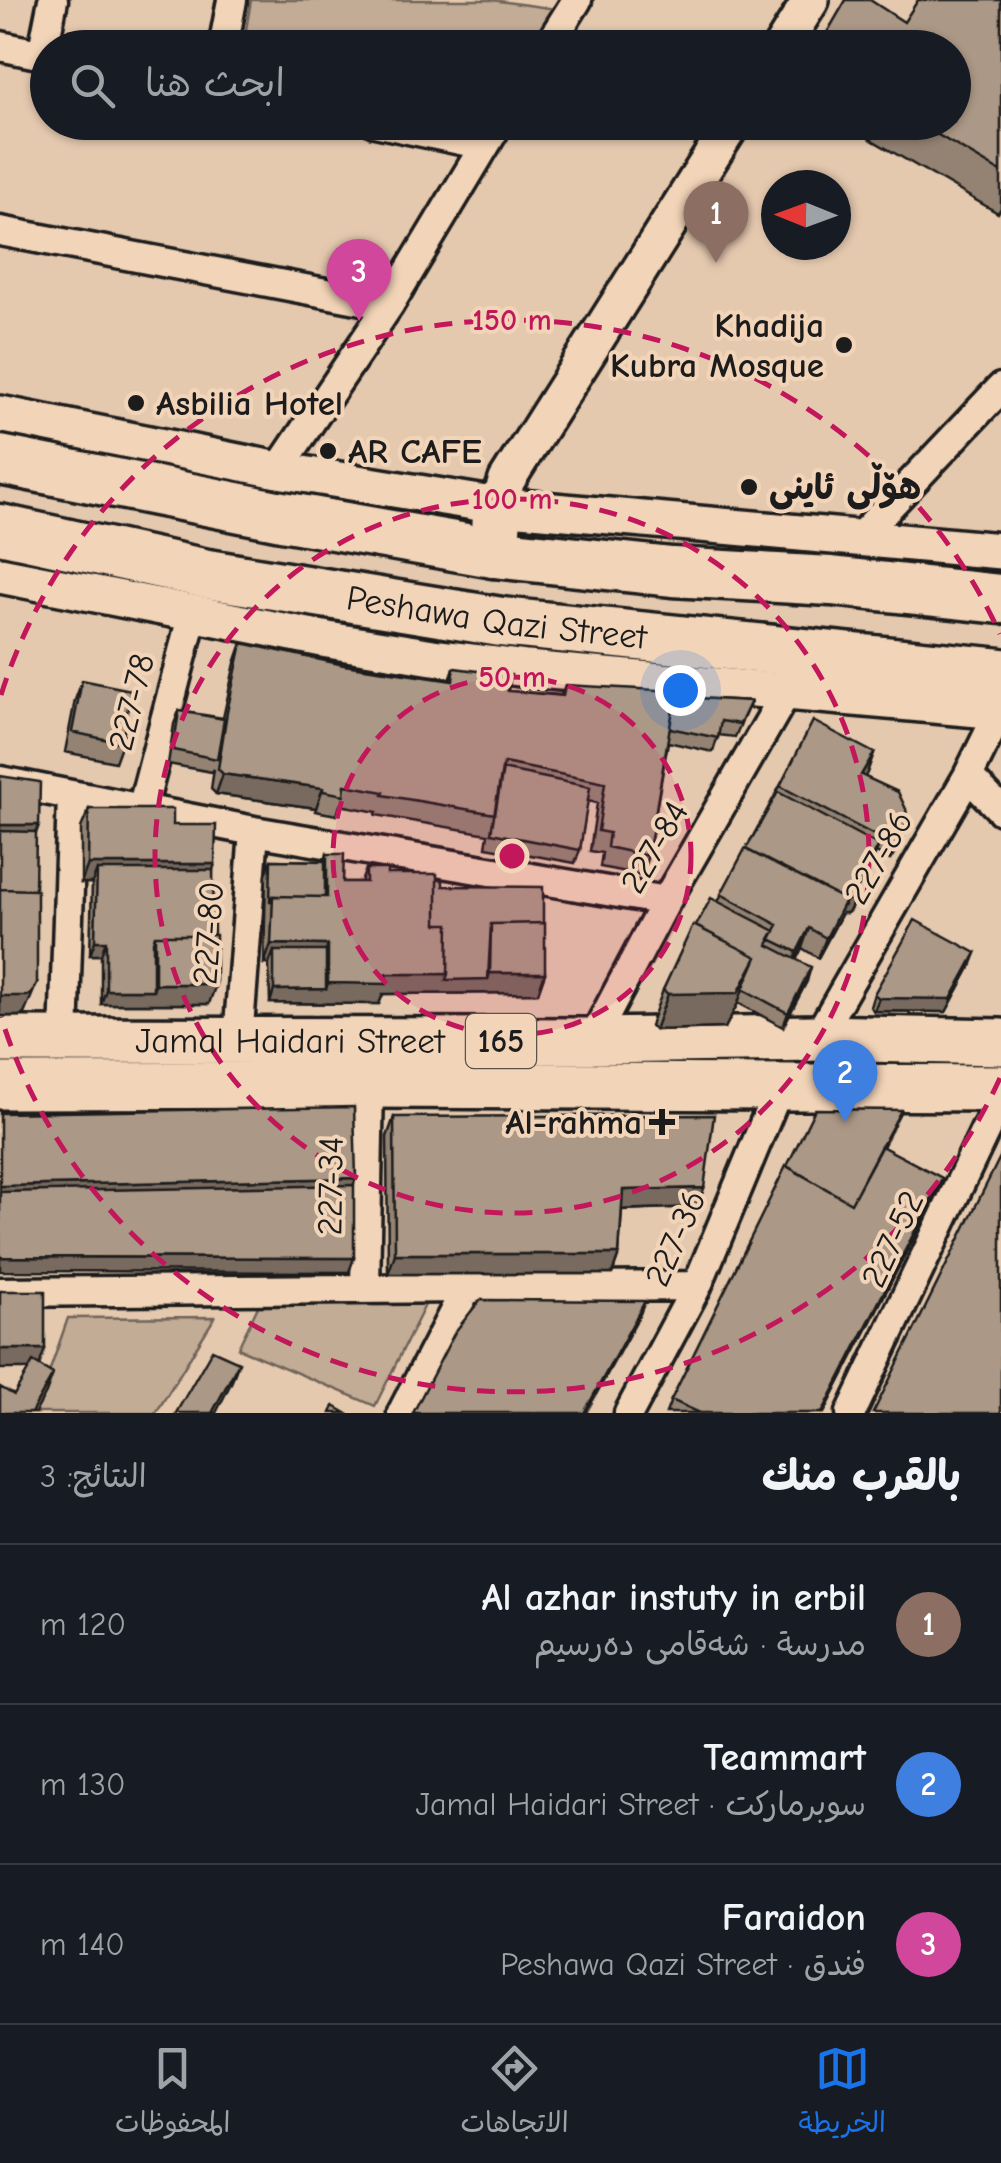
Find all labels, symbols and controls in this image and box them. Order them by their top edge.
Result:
search box [30,30,971,140]
icon: search [65,58,120,113]
text: ابحث هنا [145,62,285,106]
north arrow [761,170,851,260]
pin: 1 [684,180,748,263]
pin: 3 [326,238,392,321]
text: 150 m [472,303,552,338]
place label: Khadija Kubra Mosque [610,305,824,386]
marker: Khadija Kubra Mosque [833,334,855,356]
place label: Asbilia Hotel [156,383,343,424]
marker: Asbilia Hotel [125,392,147,414]
place label: AR CAFE [348,431,482,472]
marker: AR CAFE [317,440,339,462]
place label: هۆڵی ئاینی [769,462,921,510]
marker: هۆڵی ئاینی [738,476,760,498]
text: 100 m [472,482,552,517]
street label: Peshawa Qazi Street [344,577,650,658]
street label: 227-78 [100,649,163,755]
text: 50 m [478,660,546,695]
your location [655,665,706,716]
street label: 227-84 [612,794,697,901]
street label: 227-86 [835,803,922,911]
centre of rings [494,838,530,874]
street label: 227-80 [184,880,233,986]
road number: 165 [466,1014,536,1068]
street label: Jamal Haidari Street [135,1020,446,1062]
pin: 2 [812,1040,878,1122]
place label: Al-rahma [505,1102,642,1143]
marker: Al-rahma [651,1111,673,1133]
street label: 227-34 [309,1136,352,1236]
street label: 227-36 [636,1184,715,1293]
street label: 227-52 [852,1184,933,1294]
text: بالقرب منك [762,1452,961,1501]
text: النتائج: 3 [40,1458,147,1495]
text: Al azhar instuty in erbil [482,1576,866,1620]
text: 120 m [40,1606,126,1643]
text: 1 [922,1606,935,1643]
text: مدرسة · شەقامی دەرسیم [534,1626,866,1663]
text: Teammart [704,1736,866,1780]
text: 130 m [40,1766,126,1803]
text: 2 [921,1766,936,1803]
text: سوبرماركت · Jamal Haidari Street [415,1786,866,1823]
text: Faraidon [722,1896,866,1940]
text: 140 m [40,1926,125,1963]
text: 3 [921,1926,936,1963]
text: فندق · Peshawa Qazi Street [500,1946,866,1983]
tab: المحفوظات [115,2041,230,2147]
tab: الاتجاهات [460,2041,569,2147]
tab: الخريطة [799,2041,886,2147]

